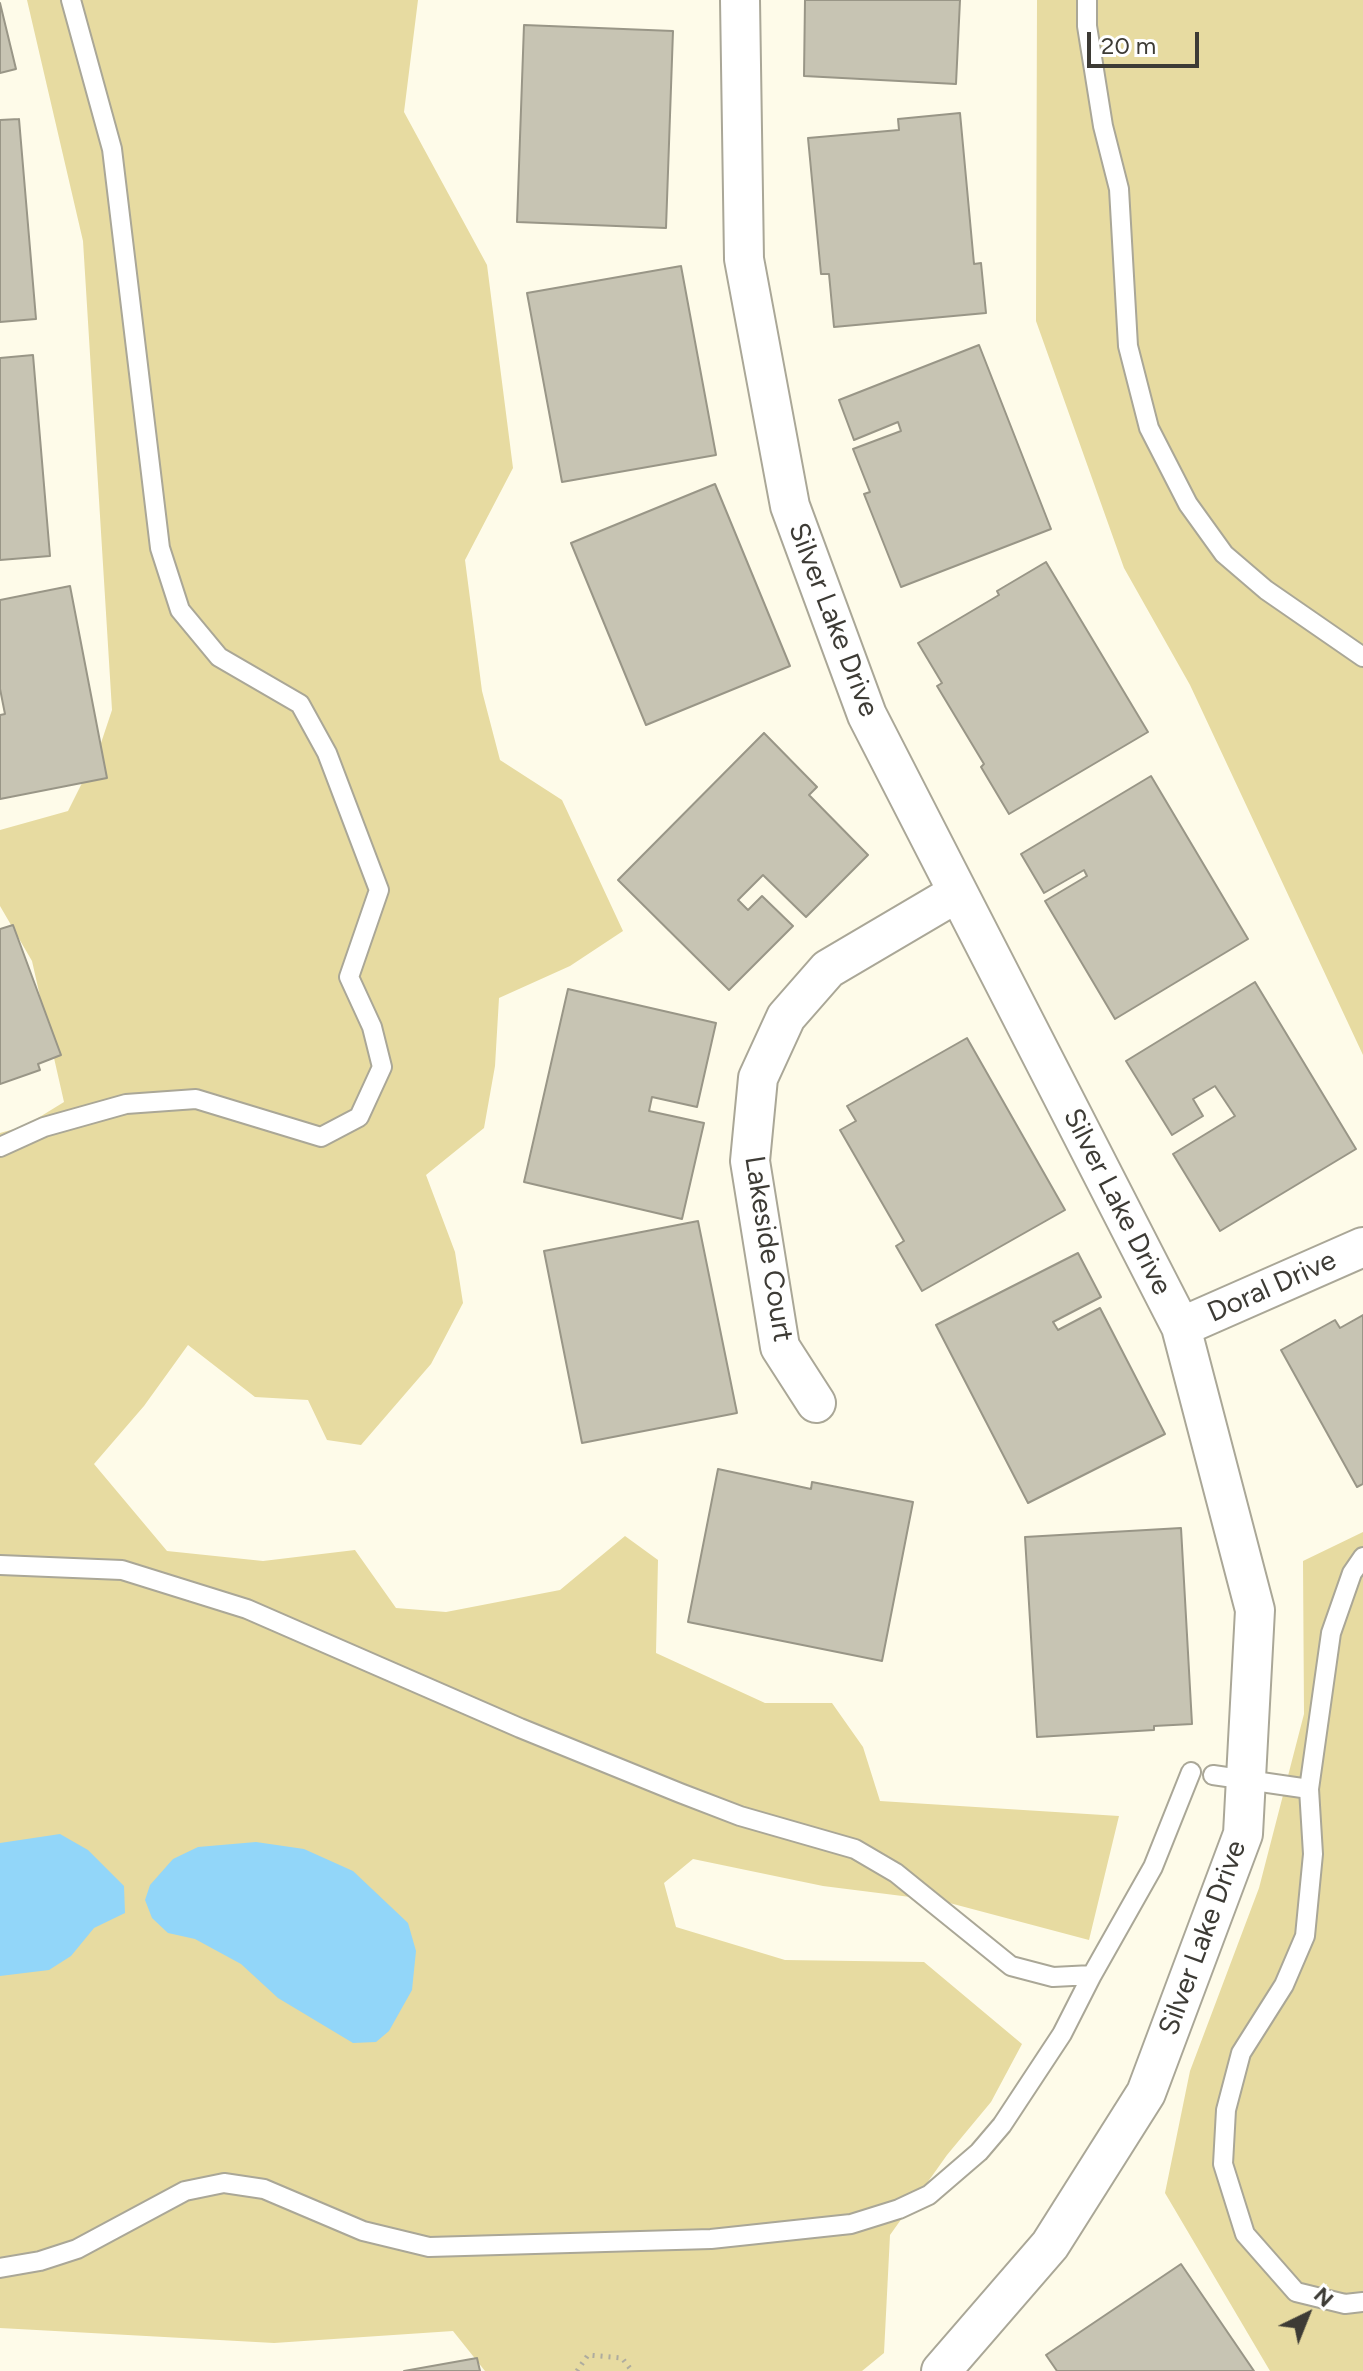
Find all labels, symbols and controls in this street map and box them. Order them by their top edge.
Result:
scale bar [1091,16,1203,66]
text: 20 m [1101,31,1156,60]
street label: Silver Lake Drive [781,518,885,722]
street label: Silver Lake Drive [1056,1103,1178,1301]
street label: Lakeside Court [737,1154,799,1344]
street label: Doral Drive [1203,1244,1341,1330]
street label: Silver Lake Drive [1152,1836,1254,2040]
north arrow [1267,2275,1347,2355]
text: N [1308,2281,1339,2313]

